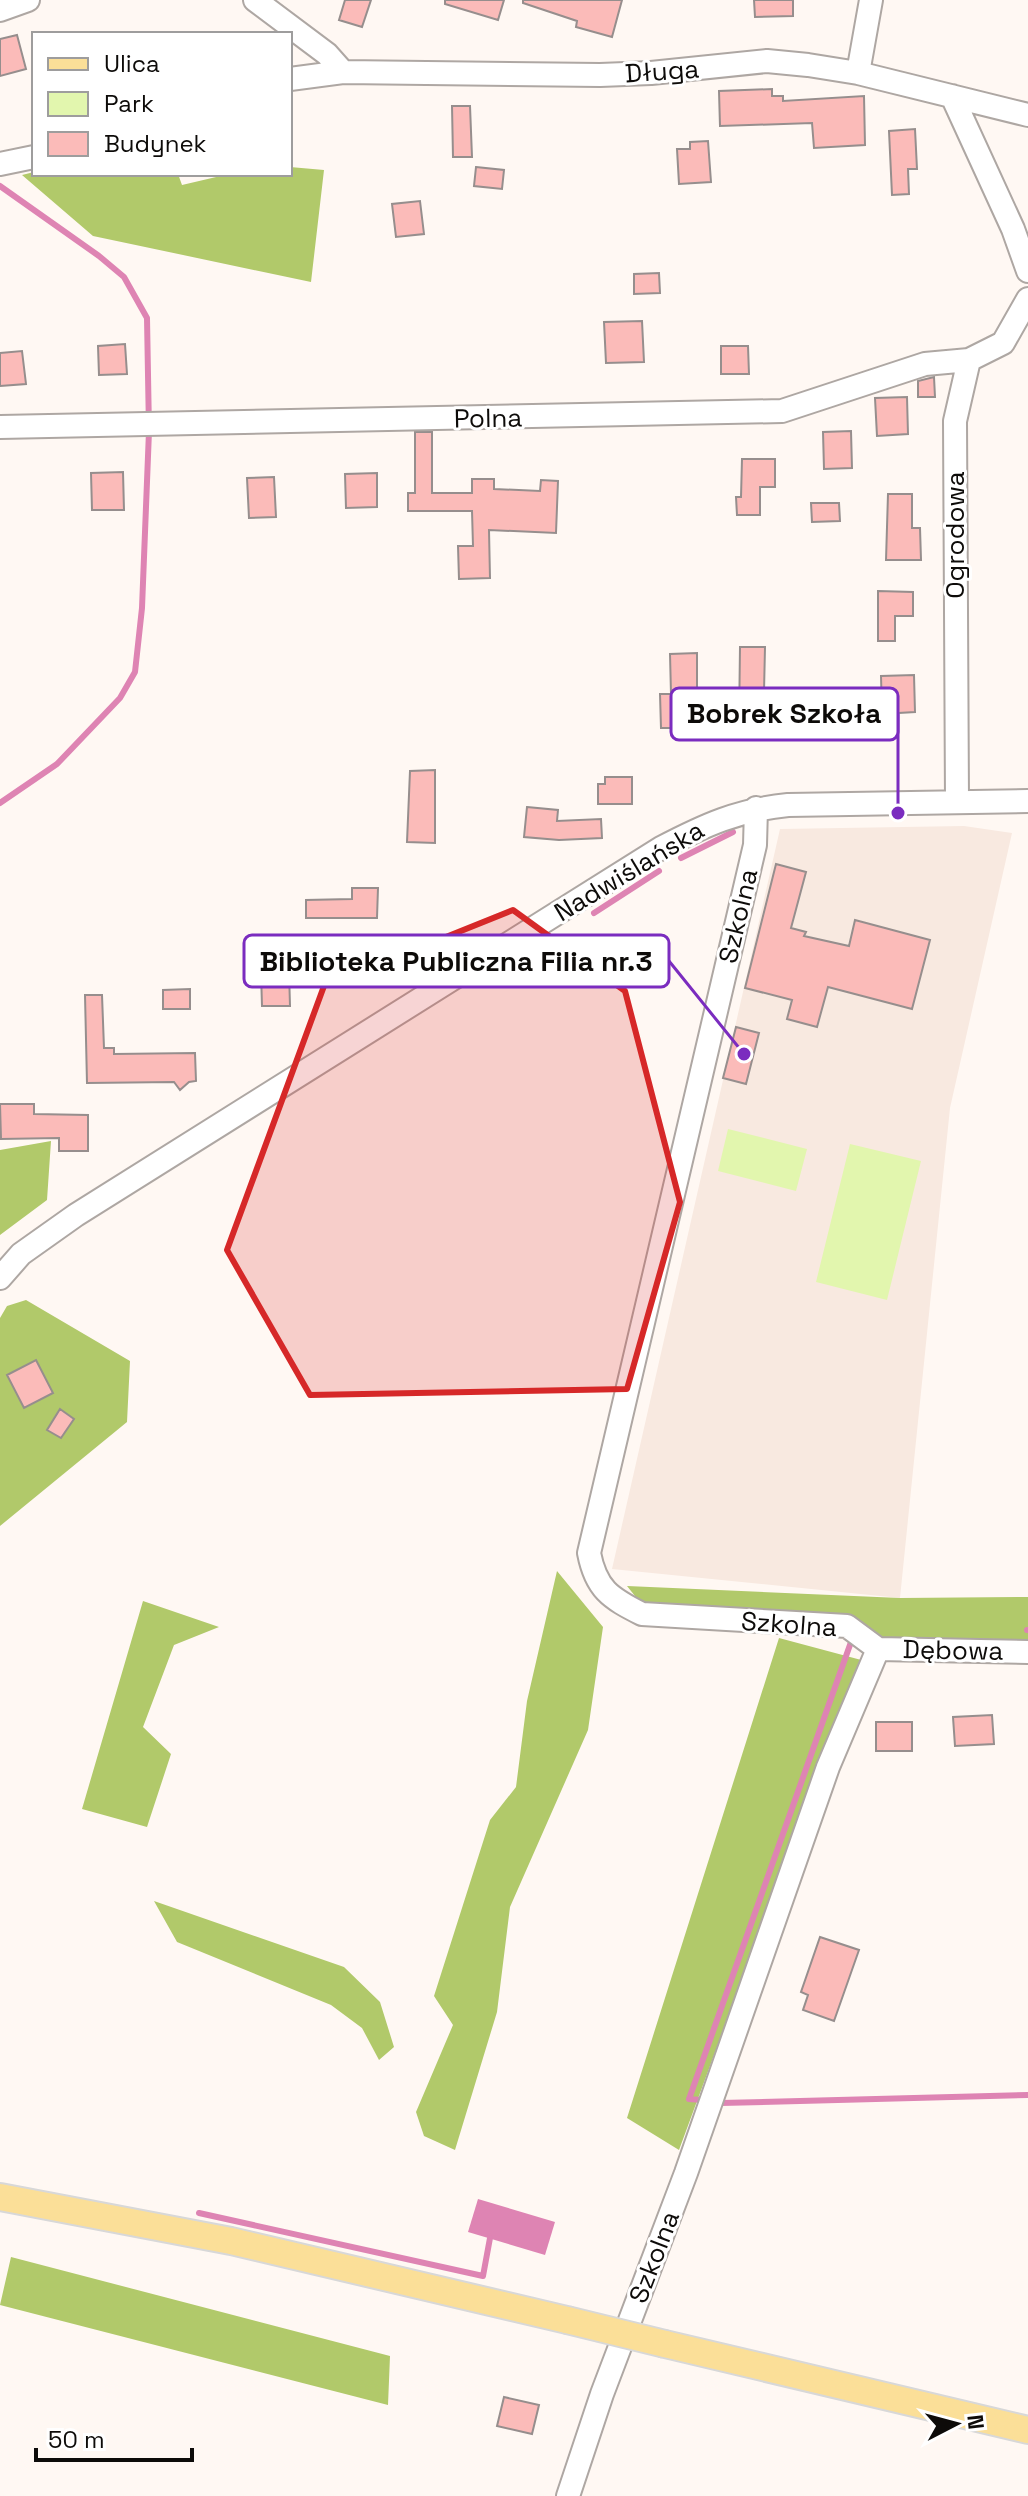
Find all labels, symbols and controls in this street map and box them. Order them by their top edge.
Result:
legend [32,32,292,176]
text: Ulica [104,48,160,79]
street label: Długa [624,51,700,91]
text: Park [104,88,154,119]
text: Budynek [104,128,207,159]
street label: Polna [453,400,523,436]
street label: Ogrodowa [938,471,972,599]
callout: Bobrek Szkoła [671,688,898,740]
text: Bobrek Szkoła [687,695,881,731]
street label: Nadwiślańska [548,813,710,929]
street label: Szkolna [711,865,765,967]
callout: Biblioteka Publiczna Filia nr.3 [244,935,669,987]
text: Biblioteka Publiczna Filia nr.3 [260,943,652,979]
street label: Szkolna [740,1604,838,1644]
street label: Dębowa [902,1632,1004,1668]
street label: Szkolna [621,2206,687,2308]
north arrow [916,2384,996,2464]
scale bar [36,2412,192,2462]
text: N [961,2413,991,2431]
text: 50 m [48,2424,105,2455]

